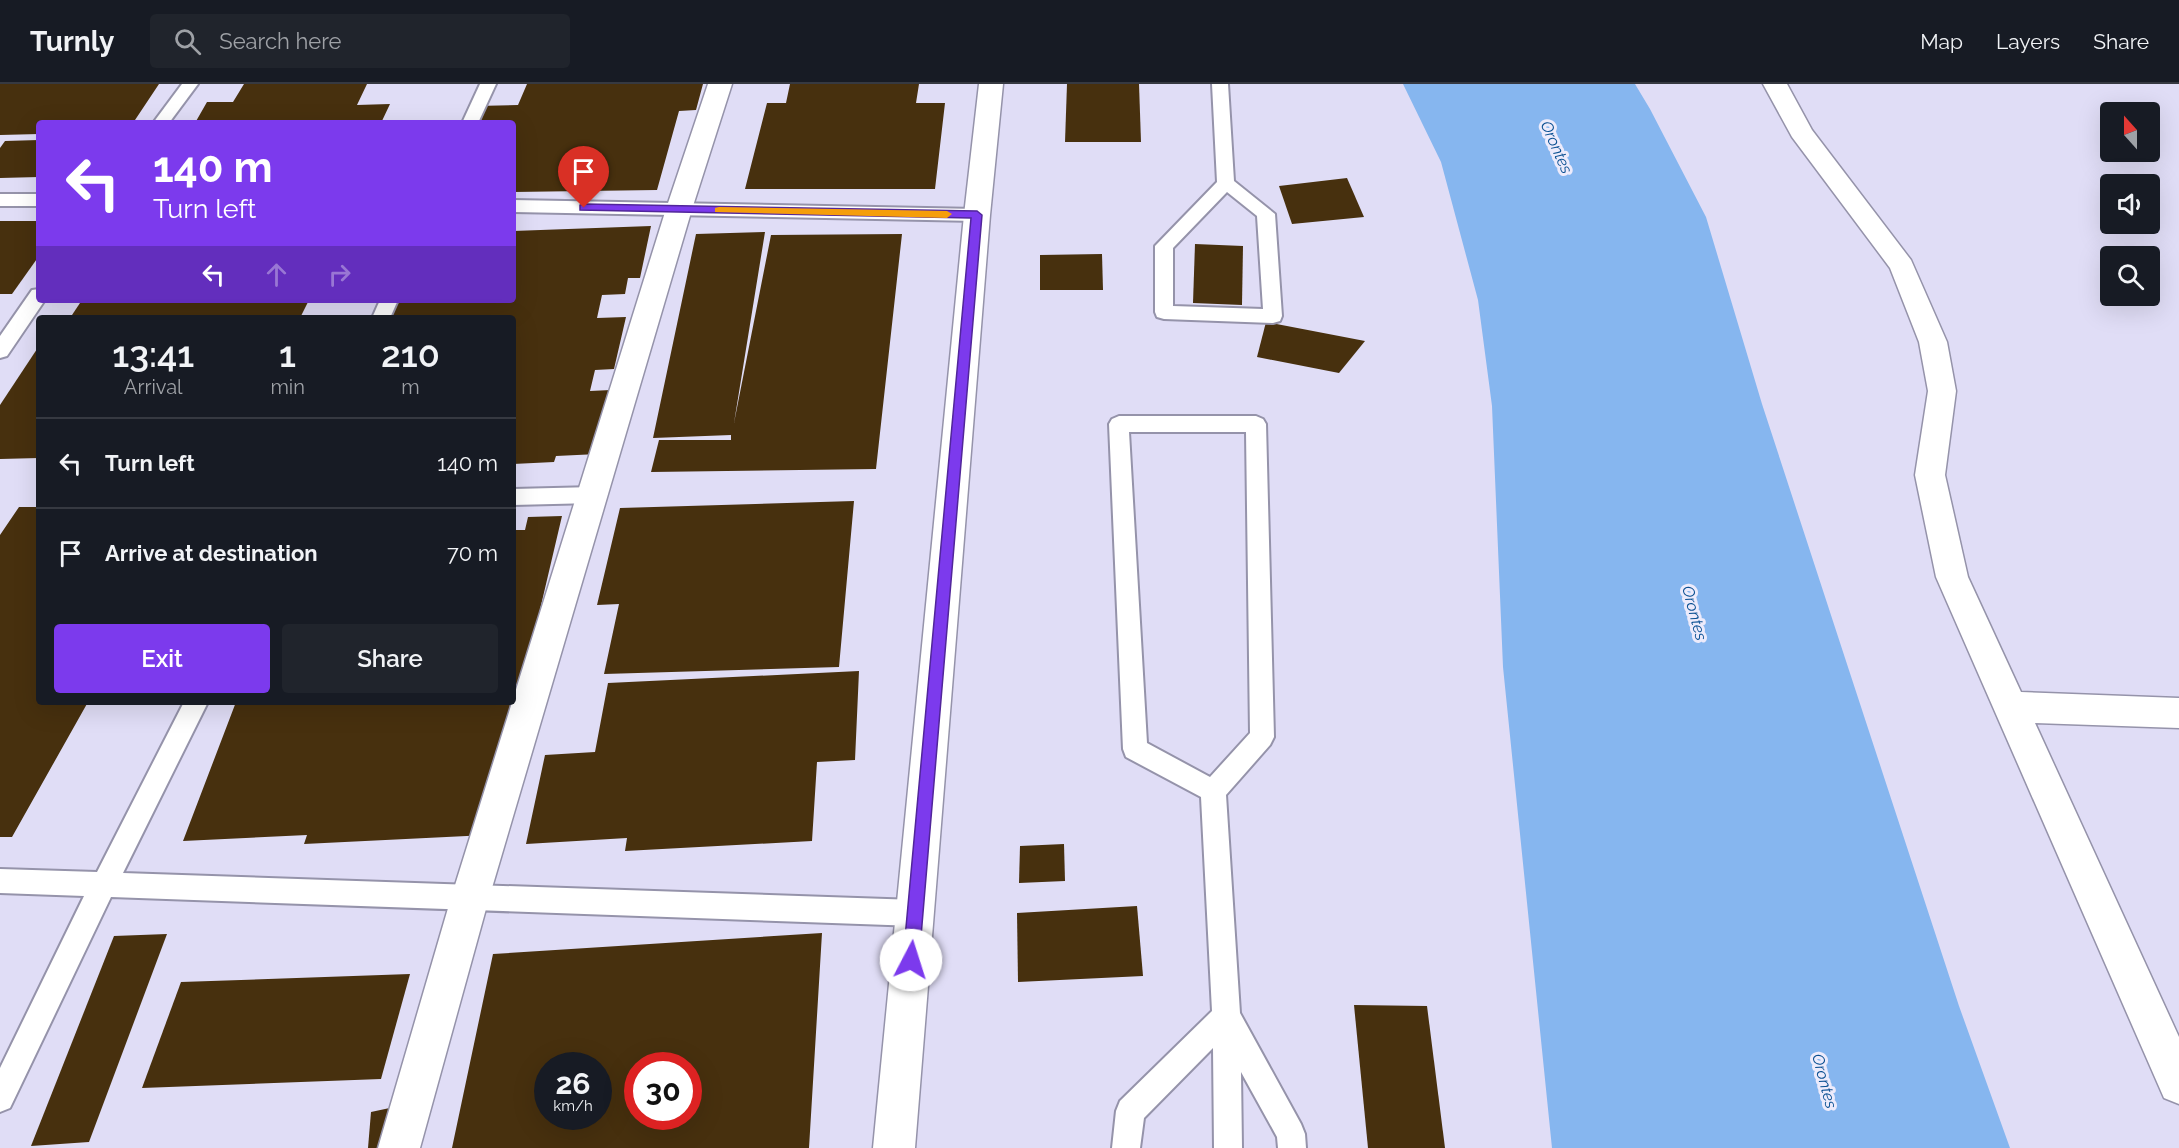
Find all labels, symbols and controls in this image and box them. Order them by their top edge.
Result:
search box [150,14,570,68]
text: Turnly [30,25,114,58]
icon: search [171,25,204,58]
text: Search here [219,28,341,54]
text: Map [1920,29,1963,54]
text: Layers [1996,29,2060,54]
text: Share [2093,29,2149,54]
north arrow [2100,102,2160,162]
map controls [2100,102,2160,306]
water label: Orontes [1537,118,1577,177]
text: 140 m [153,143,273,192]
icon: left [54,144,132,222]
pin [558,146,609,208]
icon: arrive [567,155,600,188]
button: sound [2100,174,2160,234]
text: Turn left [153,193,256,224]
button: search [2100,246,2160,306]
icon: left [197,258,230,291]
icon: ahead [260,258,293,291]
icon: right [323,258,356,291]
text: 13:41 [112,333,194,375]
text: 1 [279,333,296,375]
text: 210 [381,333,440,375]
text: Arrival [124,375,183,399]
text: min [270,375,305,399]
text: m [401,375,420,399]
icon: left [54,447,87,480]
text: Turn left [105,450,195,476]
text: 140 m [437,450,498,476]
icon: arrive [54,537,87,570]
text: Arrive at destination [105,540,318,566]
text: 70 m [447,540,498,566]
water label: Orontes [1678,584,1711,643]
button: Exit [54,624,270,693]
button: Share [282,624,498,693]
position arrow [879,928,943,992]
speed limit sign: 30 [624,1052,702,1130]
water label: Orontes [1808,1052,1841,1111]
text: 26 [555,1066,591,1101]
text: km/h [553,1097,593,1115]

